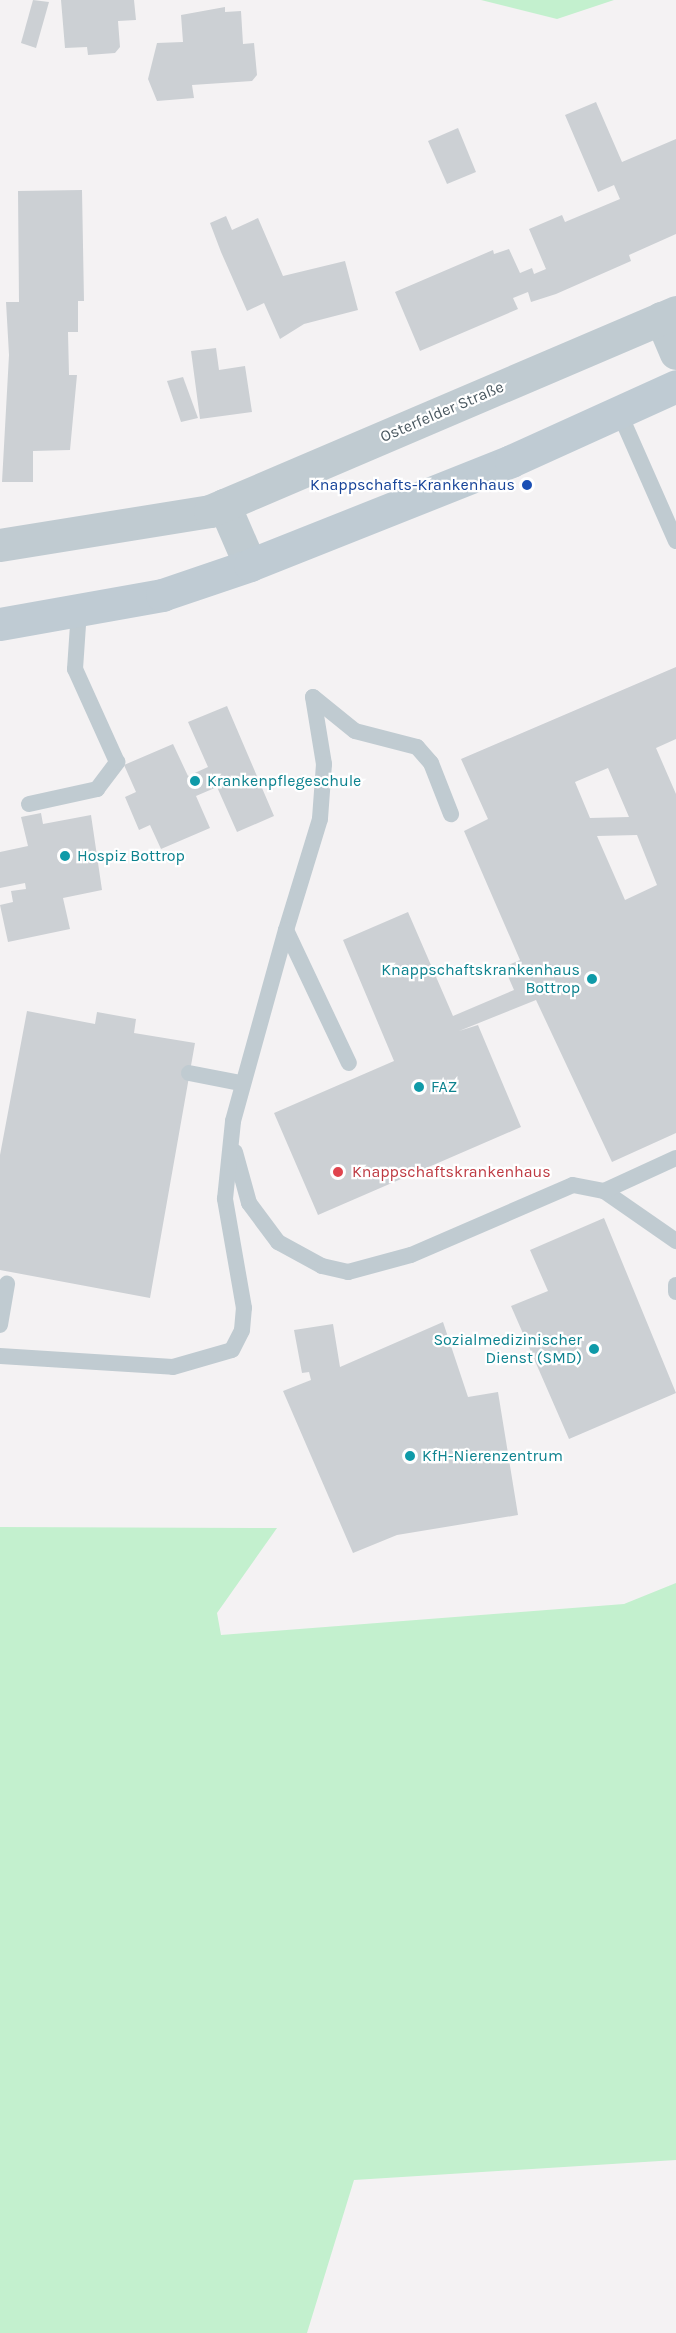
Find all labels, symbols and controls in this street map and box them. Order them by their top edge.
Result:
street label: Osterfelder Straße [377,377,507,447]
place label: Knappschafts-Krankenhaus [310,475,515,495]
marker: Knappschafts-Krankenhaus [520,478,534,492]
place label: Krankenpflegeschule [207,771,361,791]
marker: Krankenpflegeschule [188,774,202,788]
place label: Hospiz Bottrop [77,846,185,866]
marker: Hospiz Bottrop [58,849,72,863]
place label: Knappschaftskrankenhaus Bottrop [381,960,580,998]
marker: Knappschaftskrankenhaus Bottrop [585,972,599,986]
place label: FAZ [431,1077,457,1097]
marker: FAZ [412,1080,426,1094]
place label: Knappschaftskrankenhaus [352,1162,551,1182]
marker: Knappschaftskrankenhaus [329,1163,347,1181]
place label: Sozialmedizinischer Dienst (SMD) [433,1330,582,1368]
marker: Sozialmedizinischer Dienst (SMD) [587,1342,601,1356]
place label: KfH-Nierenzentrum [422,1446,563,1466]
marker: KfH-Nierenzentrum [403,1449,417,1463]

